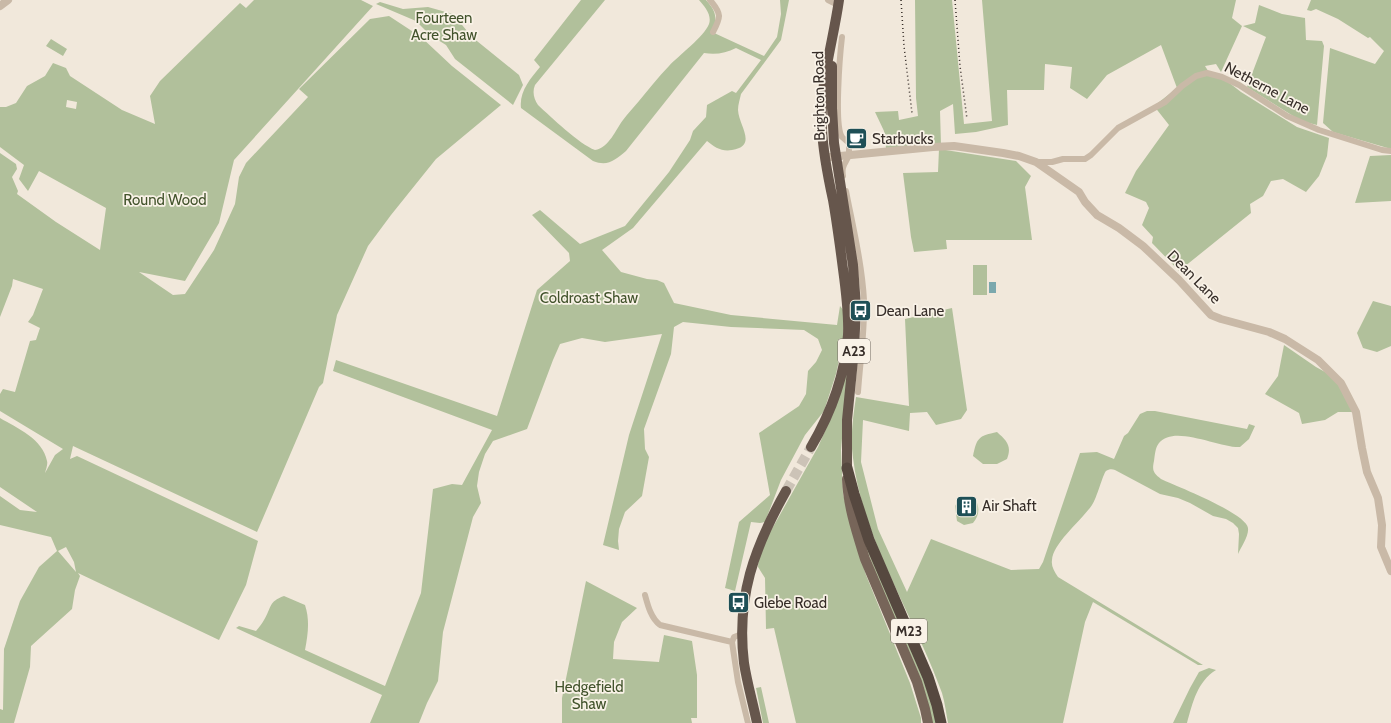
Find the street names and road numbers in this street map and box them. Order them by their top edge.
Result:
street label: Brighton Road [809,51,829,141]
street label: Netherne Lane [1221,58,1313,118]
street label: Dean Lane [1164,247,1225,308]
road number: A23 [838,339,870,363]
road number: M23 [891,619,927,643]

